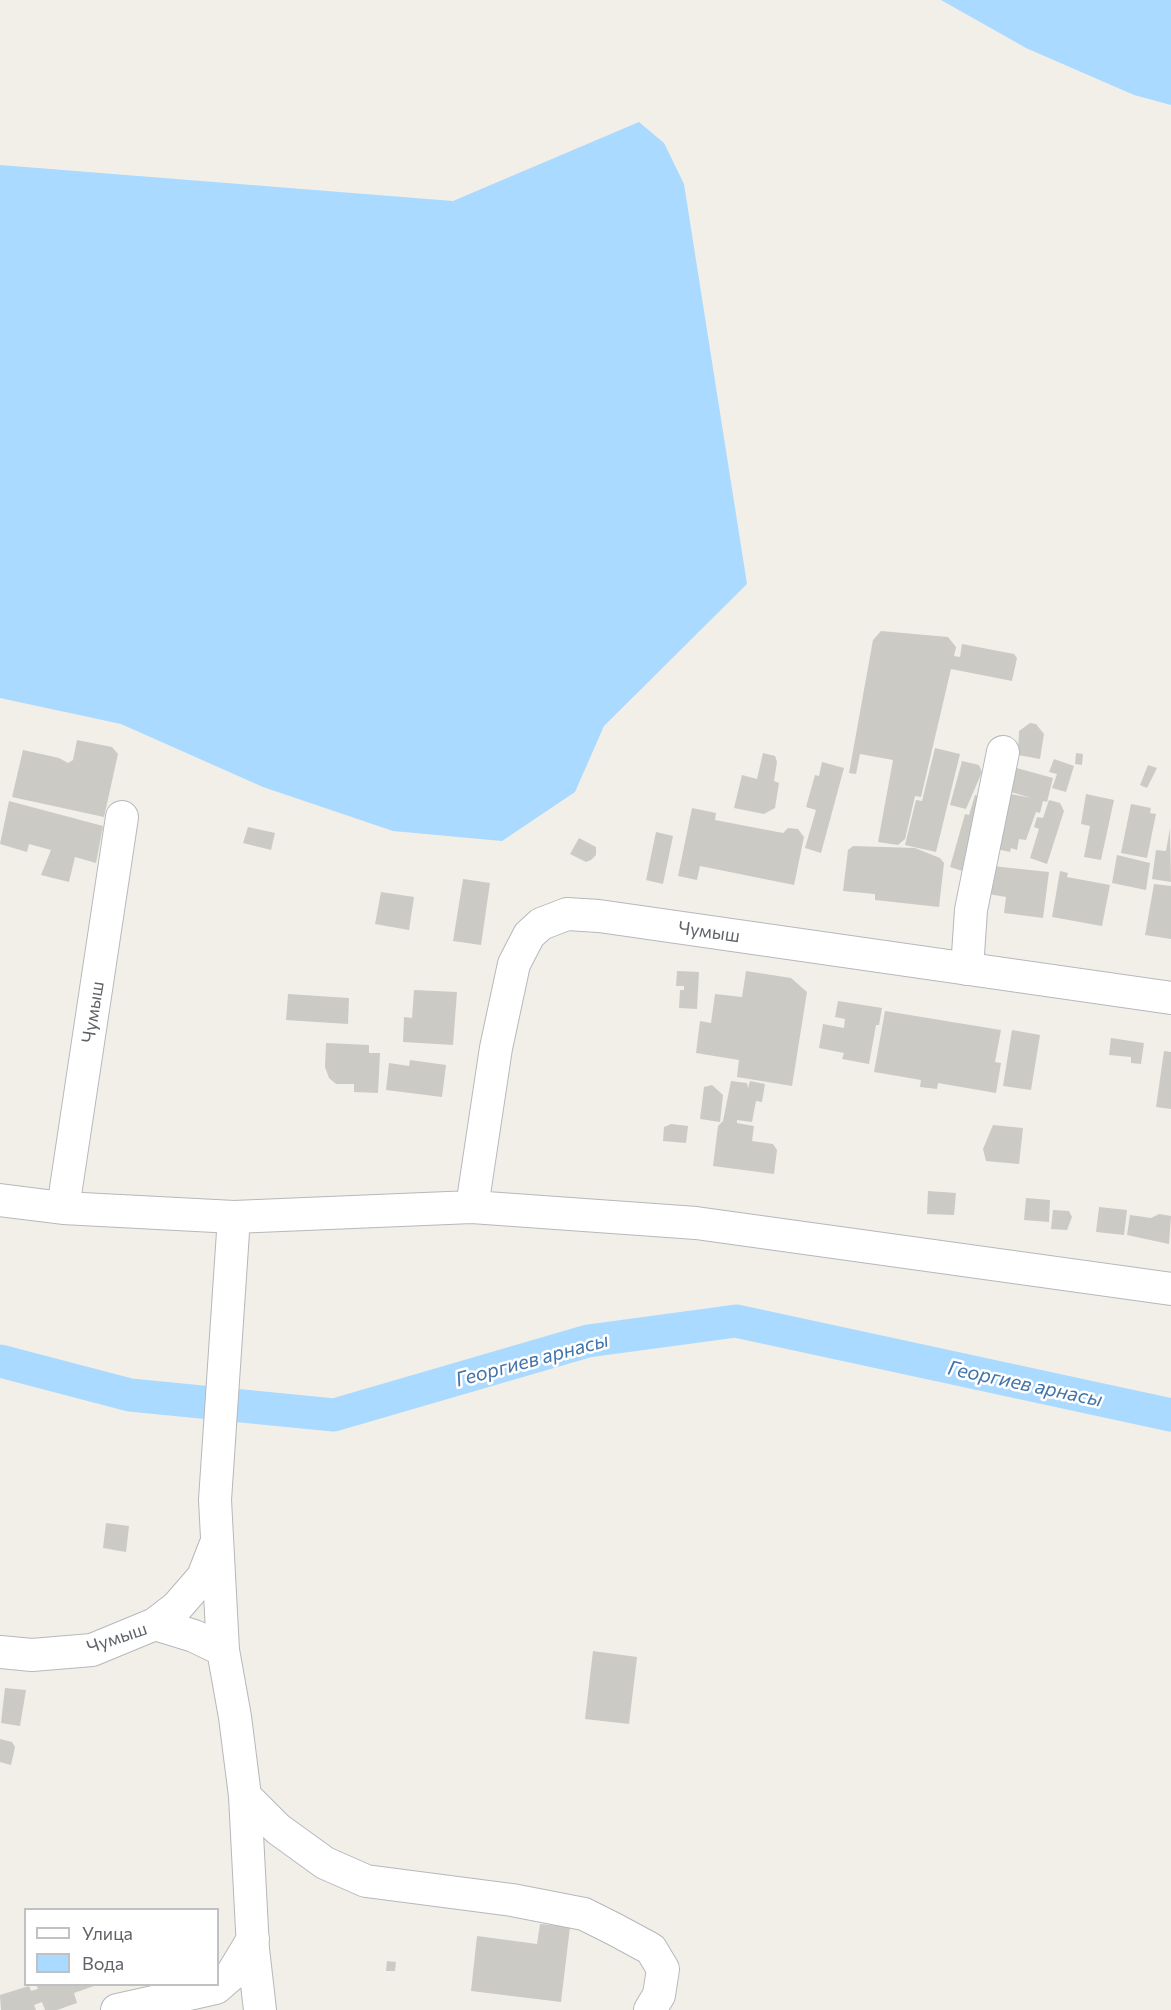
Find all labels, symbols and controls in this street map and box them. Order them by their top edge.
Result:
street label: Чумыш [677,917,741,947]
street label: Чумыш [77,980,109,1044]
water label: Георгиев арнасы [453,1328,611,1392]
water label: Георгиев арнасы [946,1356,1104,1412]
street label: Чумыш [84,1618,150,1658]
legend [24,1908,219,1986]
text: Улица [82,1922,133,1944]
text: Вода [82,1952,124,1974]

